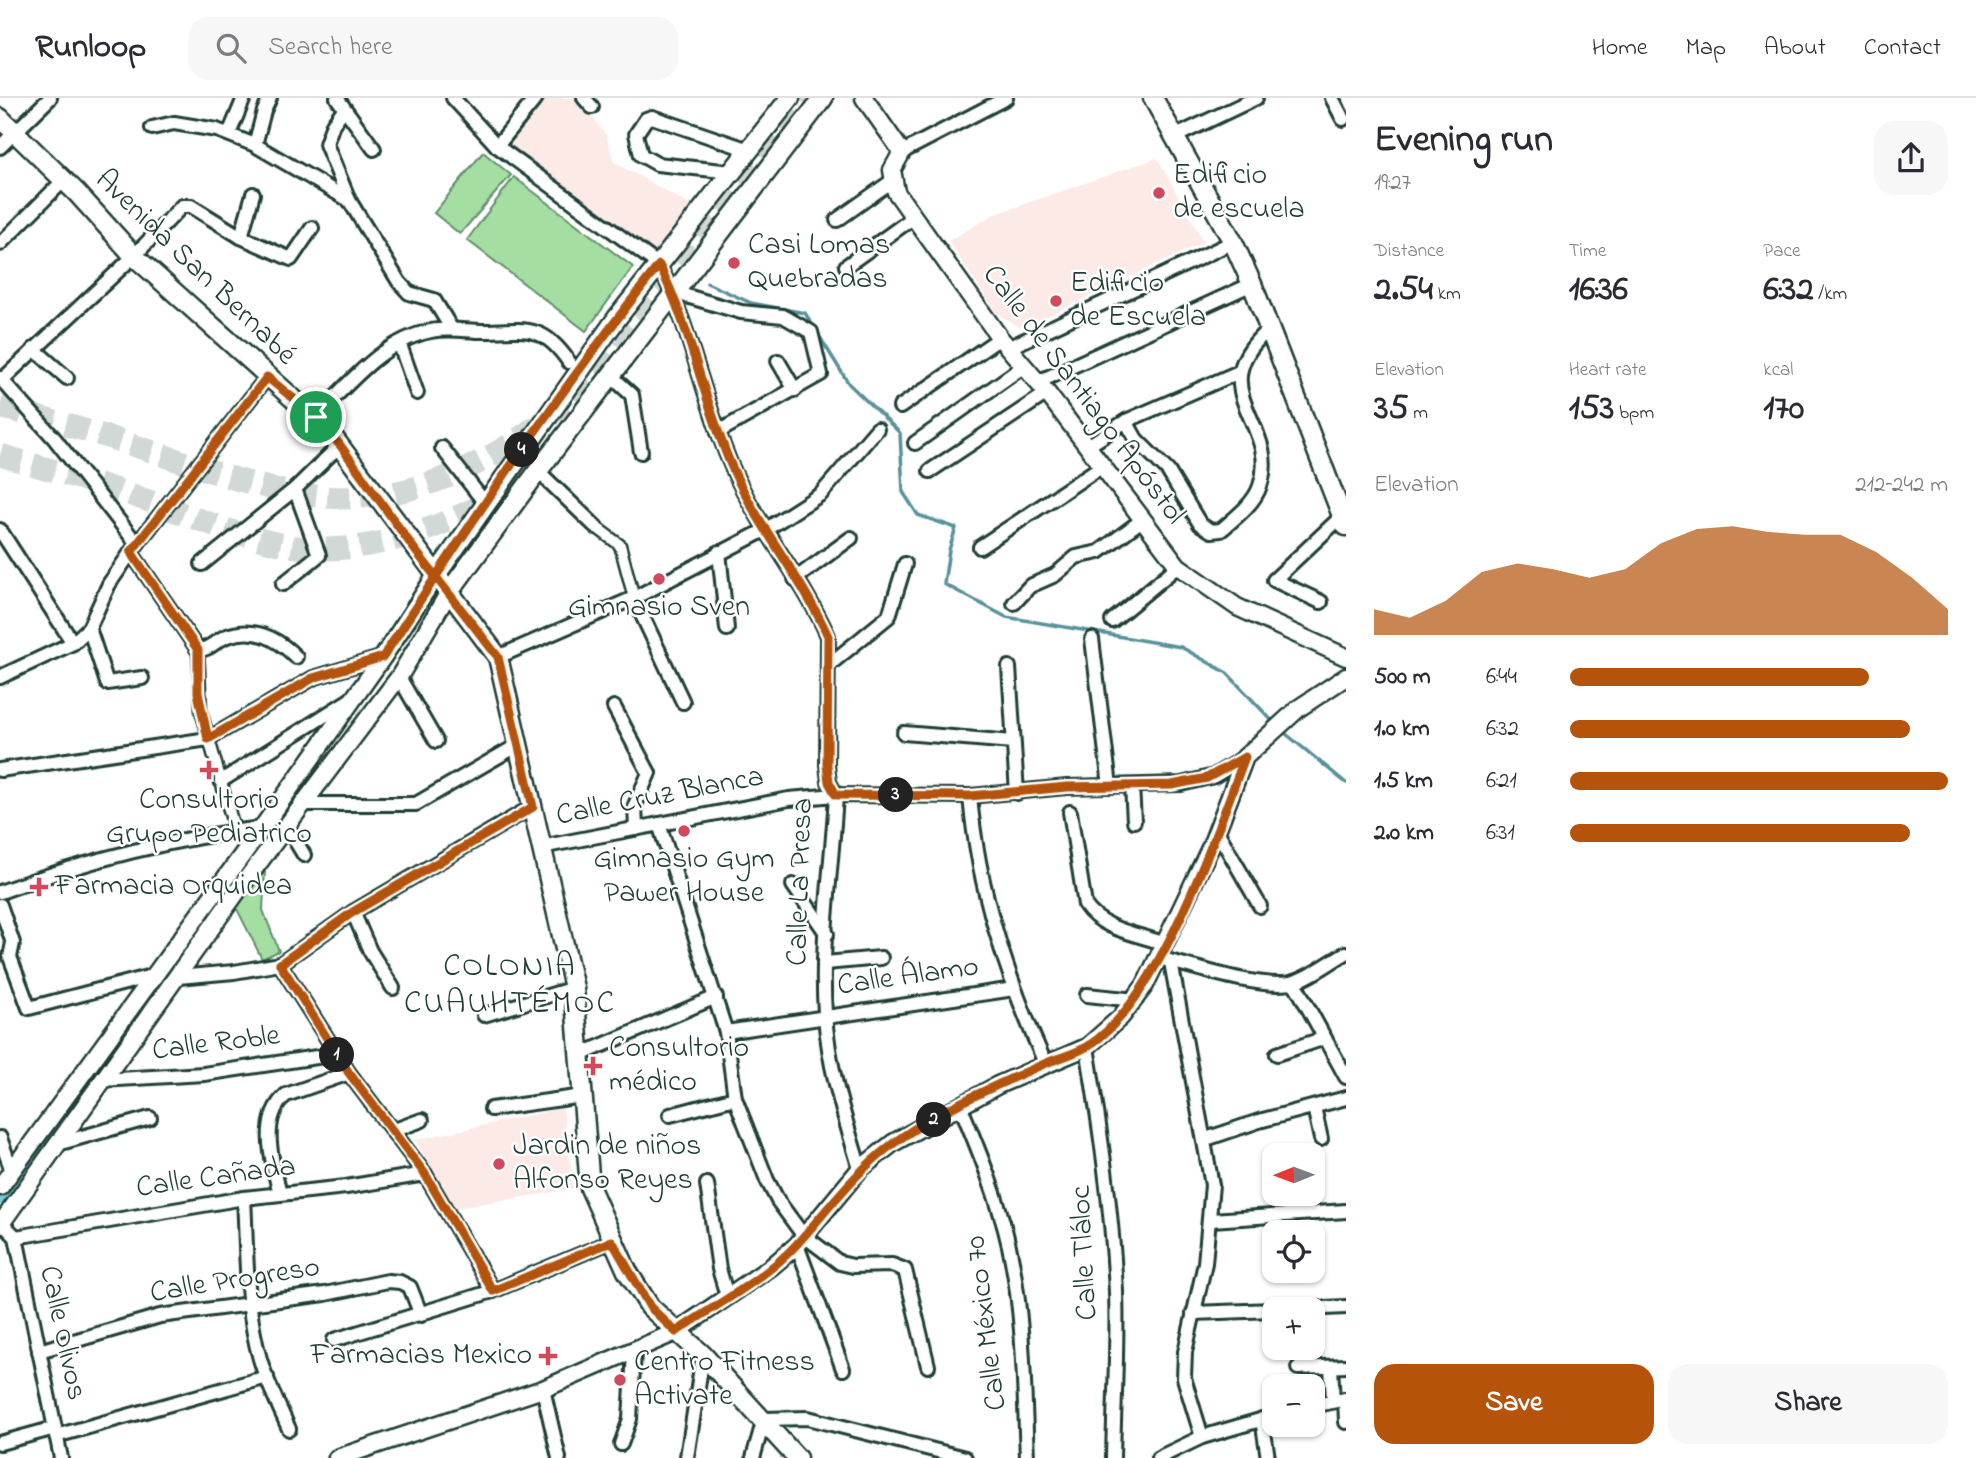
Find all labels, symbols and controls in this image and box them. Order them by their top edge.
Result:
search box [188,17,678,80]
text: Runloop [35,24,146,72]
icon: search [212,29,250,67]
text: Search here [268,29,393,67]
text: Home [1592,31,1648,66]
text: Map [1686,31,1726,66]
text: About [1764,31,1826,66]
text: Contact [1864,31,1941,66]
text: Evening run [1374,113,1553,169]
button: share [1874,121,1948,195]
place label: Edificio de escuela [1173,154,1305,232]
street label: Avenida San Bernabé [84,160,306,377]
text: 19:27 [1374,167,1411,200]
marker: Edificio de escuela [1151,185,1167,201]
place label: Casi Lomas Quebradas [748,224,890,302]
text: Distance [1374,238,1444,265]
text: Time [1569,238,1606,265]
text: Pace [1763,238,1800,265]
marker: Casi Lomas Quebradas [726,255,742,271]
street label: Calle de Santiago Apóstol [970,256,1196,534]
place label: Edificio de Escuela [1070,262,1206,340]
text: 2.54 [1374,265,1433,316]
text: 16:36 [1569,265,1628,316]
text: 6:32 [1763,265,1814,316]
text: km [1433,281,1461,308]
text: /km [1814,281,1847,308]
marker: Edificio de Escuela [1048,293,1064,309]
text: Elevation [1374,357,1444,384]
text: Heart rate [1569,357,1647,384]
text: kcal [1763,357,1794,384]
text: 35 [1374,384,1408,435]
text: 153 [1569,384,1614,435]
text: 170 [1763,384,1804,435]
pin [286,387,346,447]
icon: arrive [297,398,335,436]
text: m [1408,400,1428,427]
text: bpm [1614,400,1654,427]
pin: 4 [504,432,540,468]
text: 4 [518,436,525,463]
text: Elevation [1374,469,1459,502]
text: 212–242 m [1855,469,1948,502]
marker: Gimnasio Sven [651,571,667,587]
place label: Gimnasio Sven [568,586,750,630]
text: 500 m [1374,661,1431,694]
text: 6:44 [1486,661,1517,694]
text: 1.0 km [1374,713,1430,746]
text: 6:32 [1486,713,1519,746]
street label: Calle Cruz Blanca [552,755,768,839]
marker: Consultorio Grupo Pediatrico [199,760,219,780]
text: 1.5 km [1374,765,1433,798]
text: 6:21 [1486,765,1517,798]
pin: 3 [878,778,914,812]
place label: Consultorio Grupo Pediatrico [106,779,312,857]
text: 3 [892,781,899,808]
street label: Calle La Presa [776,797,826,967]
text: 2.0 km [1374,817,1434,850]
text: 6:31 [1486,817,1515,850]
marker: Gimnasio Gym Pawer House [676,823,692,839]
place label: Gimnasio Gym Pawer House [593,838,775,916]
place label: Farmacia Orquidea [54,865,292,909]
marker: Farmacia Orquidea [29,877,49,897]
district label: COLONIA CUAUHTÉMOC [404,944,616,1028]
street label: Calle Álamo [834,945,982,1009]
street label: Calle Roble [150,1014,283,1074]
place label: Consultorio médico [609,1027,749,1105]
pin: 1 [320,1038,354,1072]
text: 1 [333,1041,340,1068]
marker: Consultorio médico [583,1056,603,1076]
pin: 2 [916,1102,951,1138]
text: 2 [929,1106,938,1133]
place label: Jardin de niños Alfonso Reyes [513,1125,701,1203]
north arrow [1262,1143,1325,1206]
map controls [1262,1143,1325,1437]
street label: Calle Cañada [134,1145,298,1211]
marker: Jardin de niños Alfonso Reyes [491,1156,507,1172]
street label: Calle Tláloc [1059,1184,1111,1322]
button: locate [1262,1220,1325,1283]
street label: Calle México 70 [954,1233,1020,1413]
street label: Calle Progreso [147,1246,323,1316]
street label: Calle Olivos [26,1262,98,1404]
button: + [1262,1297,1325,1360]
place label: Farmacias Mexico [309,1334,532,1378]
place label: Centro Fitness Activate [634,1341,815,1419]
marker: Farmacias Mexico [538,1346,558,1366]
button: Save [1374,1364,1654,1444]
button: Share [1668,1364,1948,1444]
marker: Centro Fitness Activate [612,1372,628,1388]
button: − [1262,1374,1325,1437]

